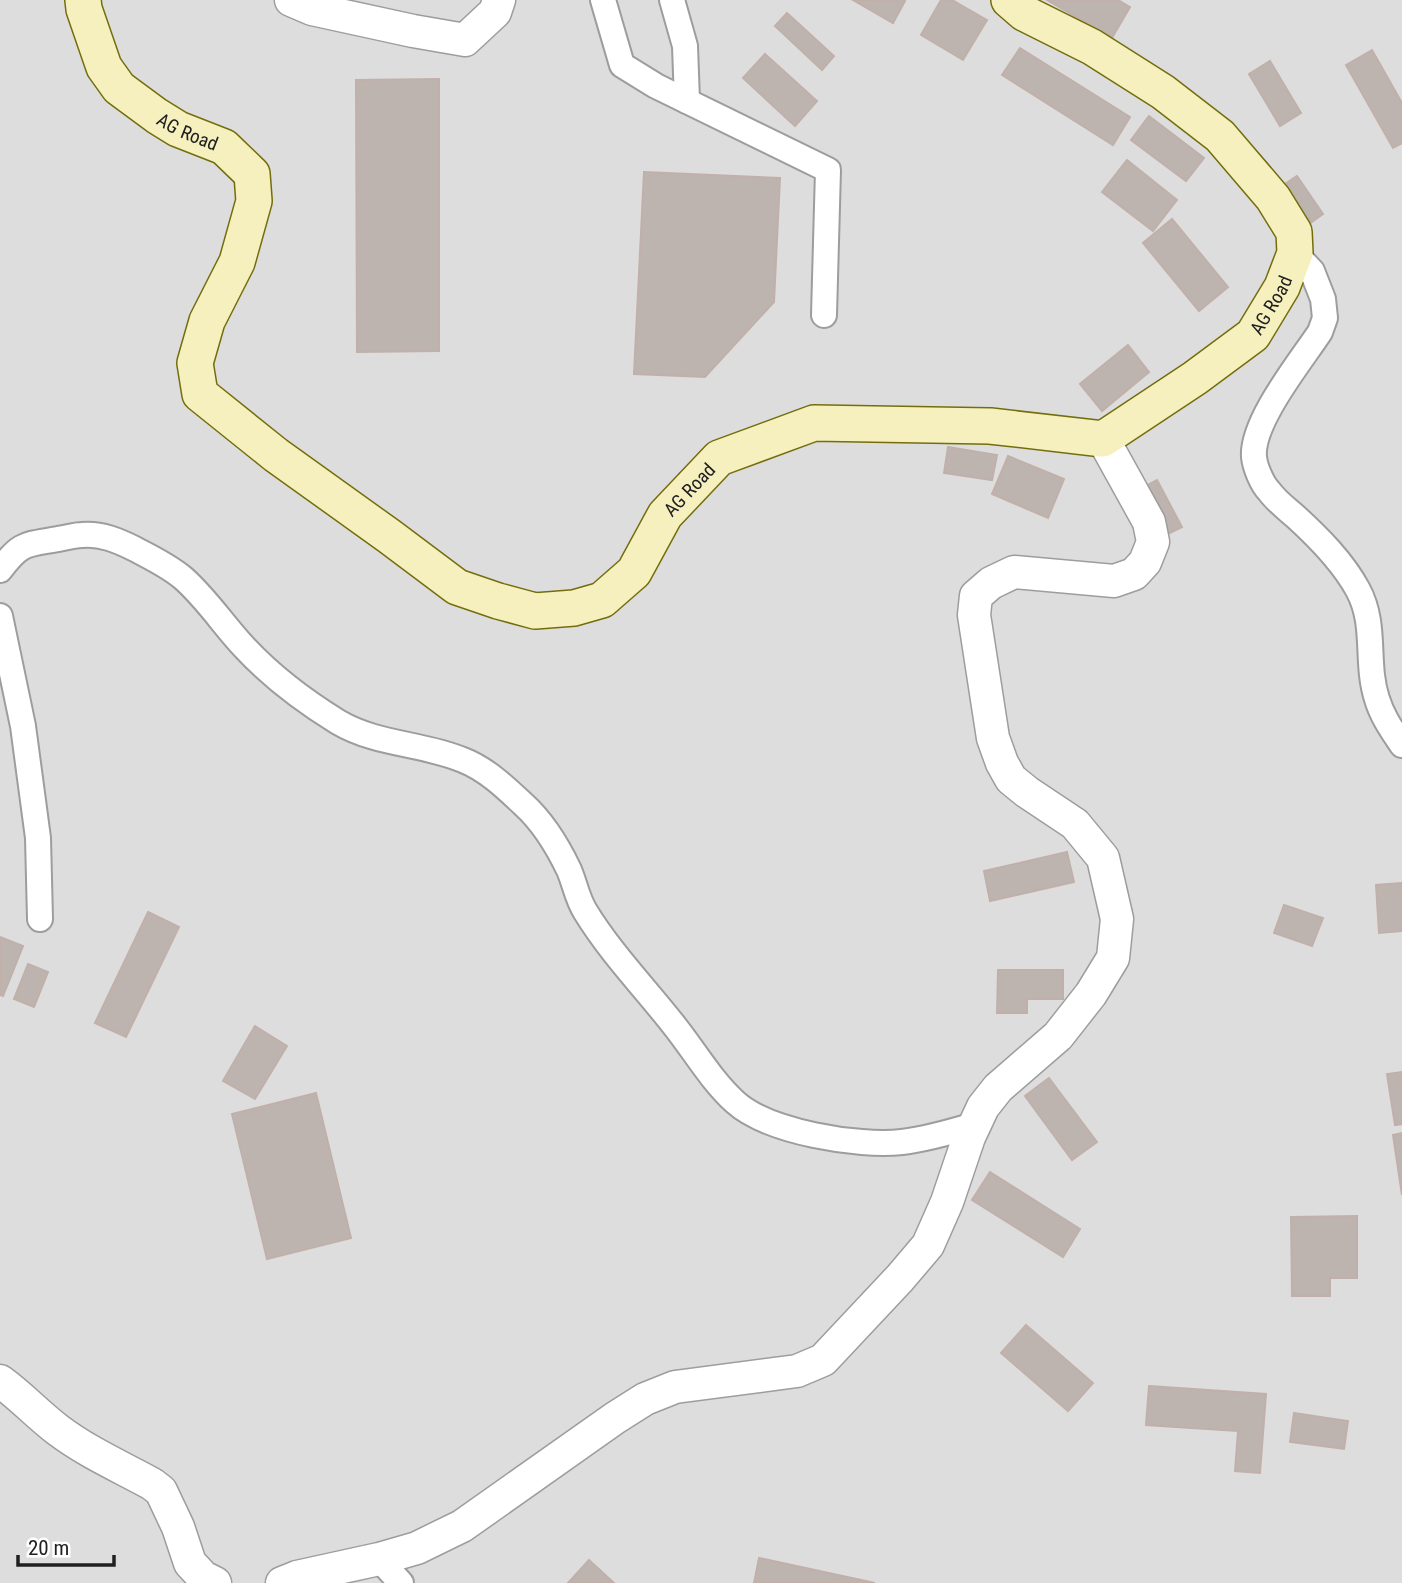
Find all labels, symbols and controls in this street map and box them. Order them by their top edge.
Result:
street label: AG Road [153,107,222,155]
street label: AG Road [1245,272,1297,339]
street label: AG Road [659,458,720,521]
scale bar [18,1524,114,1568]
text: 20 m [28,1536,69,1560]

